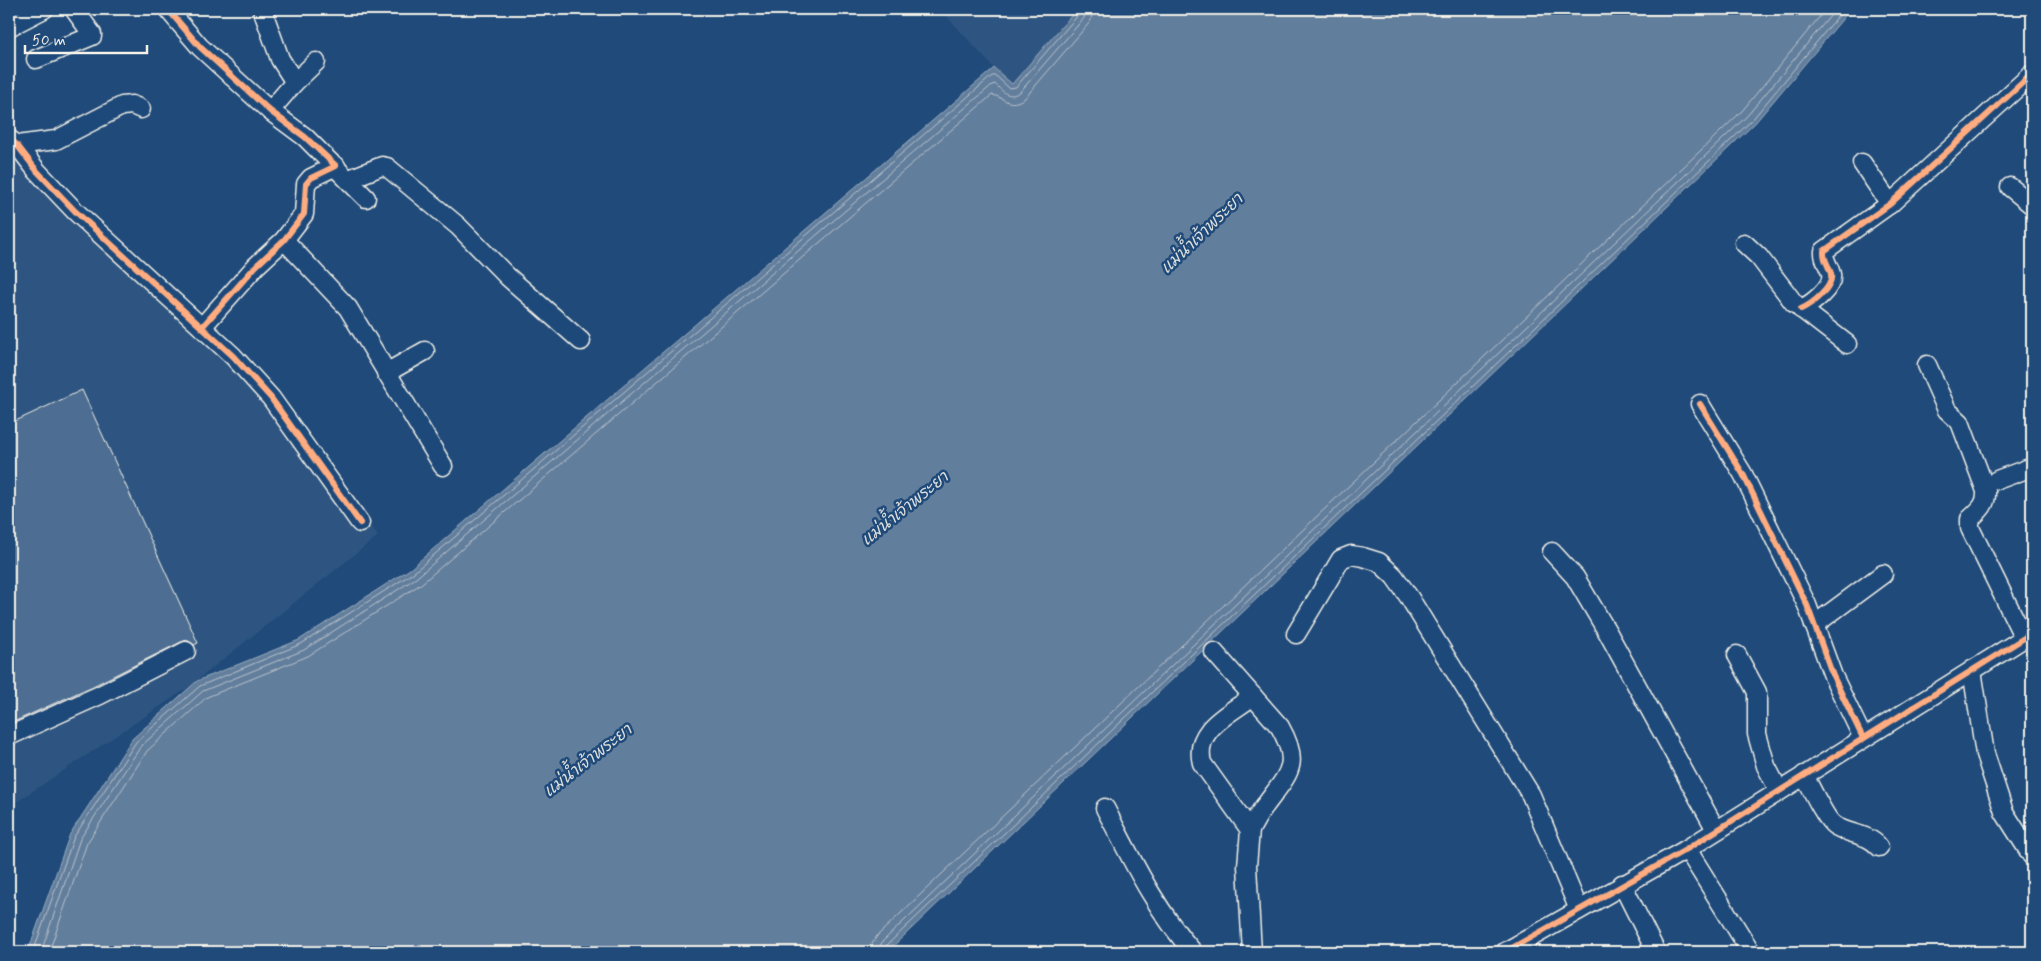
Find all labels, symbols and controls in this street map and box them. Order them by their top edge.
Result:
scale bar [25,22,148,54]
text: 50 m [32,31,66,51]
water label: แม่น้ำเจ้าพระยา [1153,185,1248,279]
water label: แม่น้ำเจ้าพระยา [854,463,954,551]
water label: แม่น้ำเจ้าพระยา [536,715,637,802]

